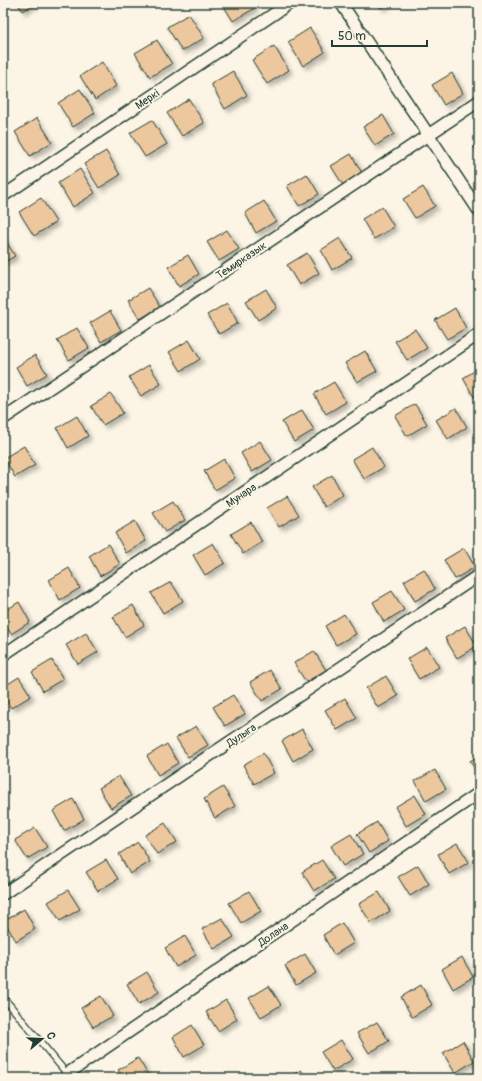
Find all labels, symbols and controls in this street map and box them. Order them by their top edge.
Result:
scale bar [332,22,427,48]
text: 50 m [338,29,366,44]
street label: Меркі [133,87,162,112]
street label: Темирказык [214,239,269,282]
street label: Мунара [224,481,259,510]
street label: Дулыга [223,721,259,751]
street label: Долана [255,920,291,950]
north arrow [22,1019,62,1059]
text: С [44,1031,58,1041]

